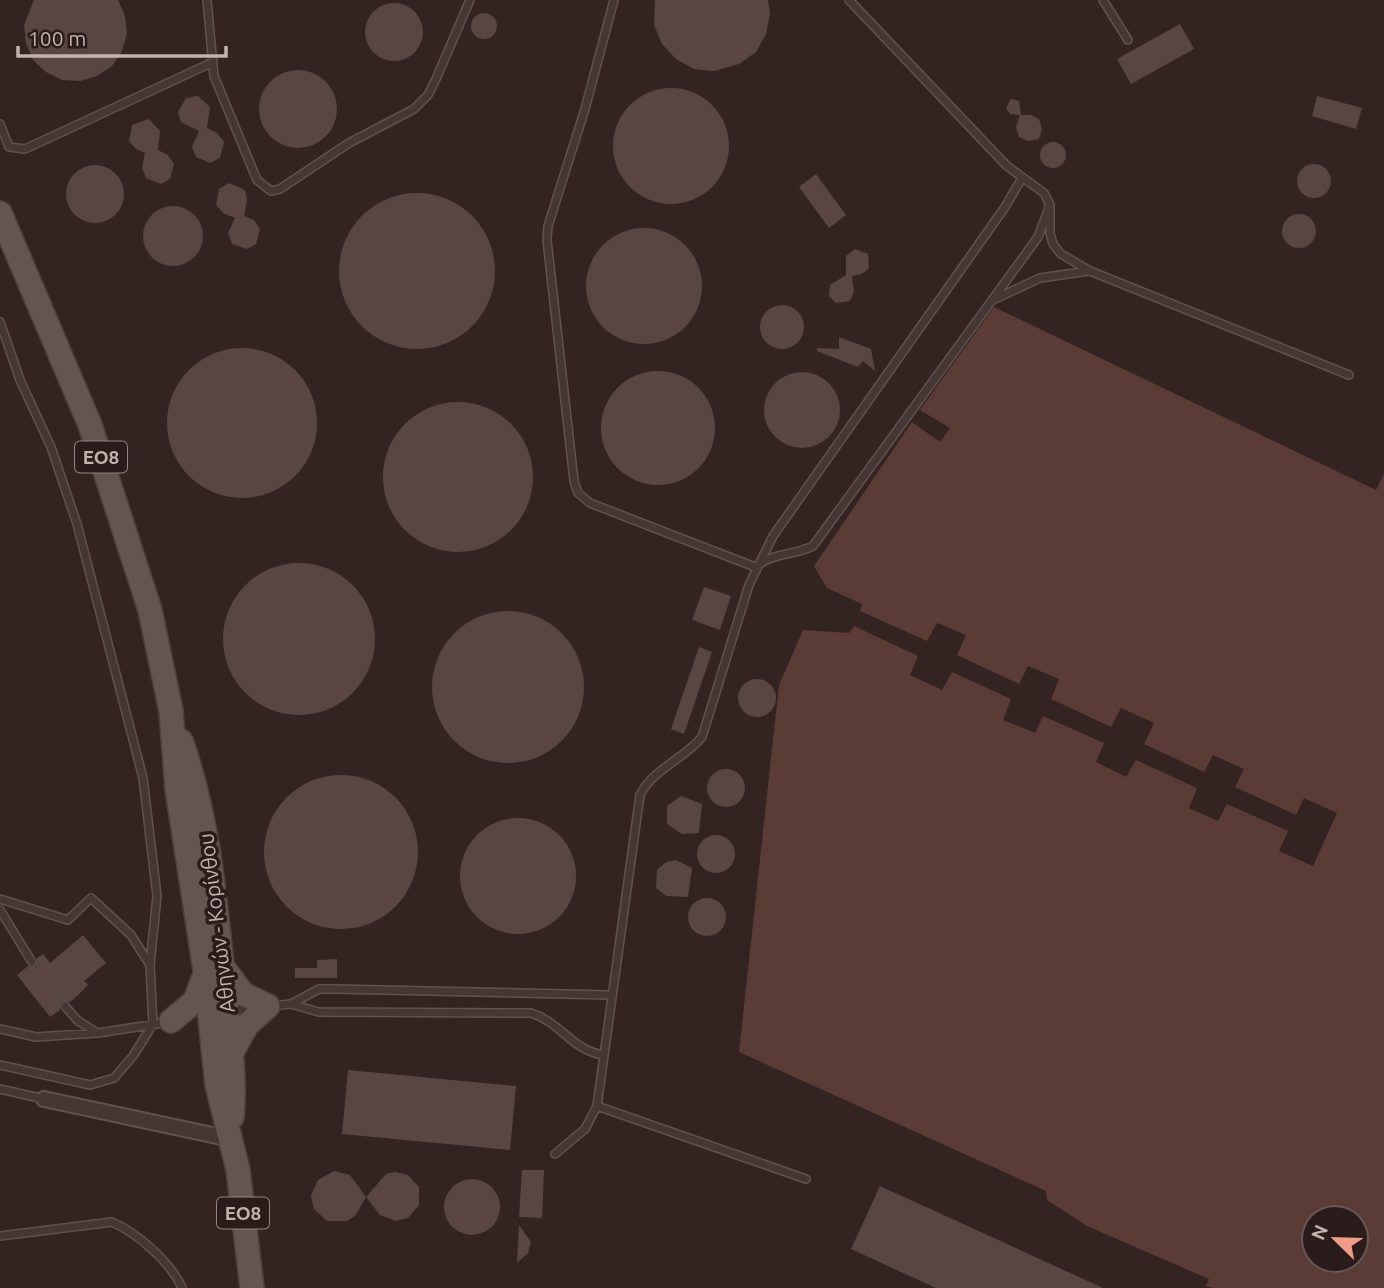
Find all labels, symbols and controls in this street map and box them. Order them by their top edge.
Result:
scale bar [18,14,226,58]
text: 100 m [28,26,86,50]
road number: ΕΟ8 [75,442,127,472]
street label: Αθηνών - Κορίνθου [193,832,239,1014]
road number: ΕΟ8 [217,1198,269,1228]
north arrow [1300,1204,1370,1274]
text: N [1306,1222,1332,1243]

